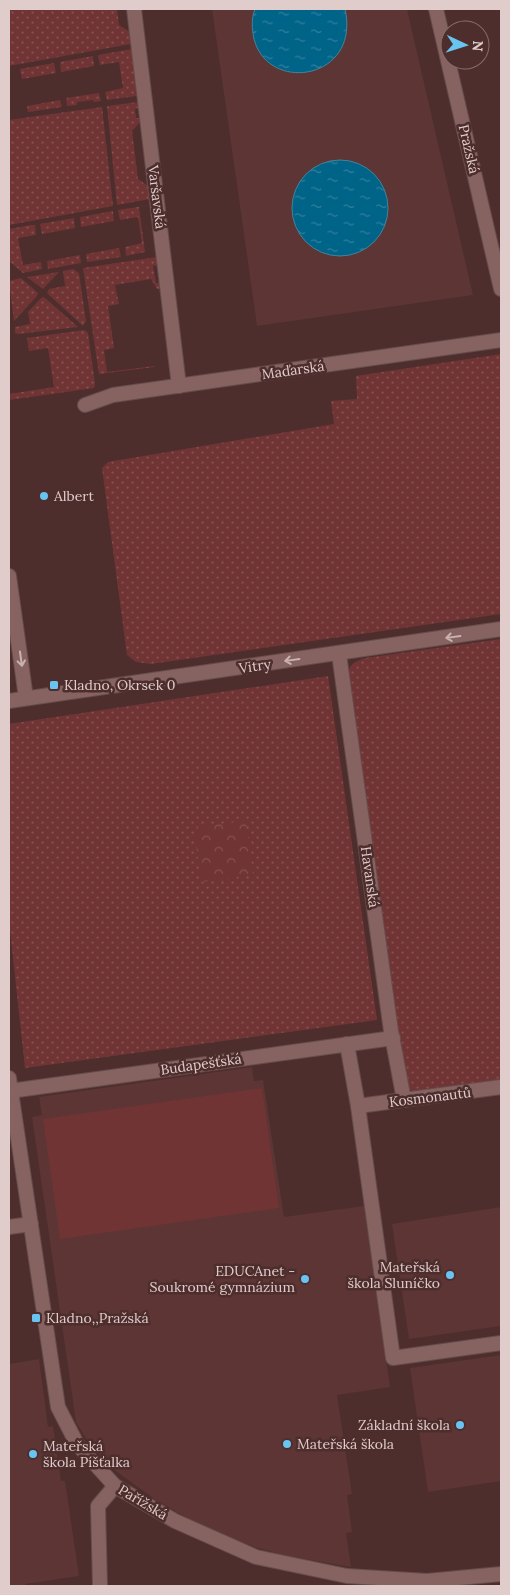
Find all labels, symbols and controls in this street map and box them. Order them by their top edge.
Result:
north arrow [440,20,490,70]
text: N [469,40,487,52]
street label: Pražská [455,123,483,175]
street label: Varšavská [144,163,170,230]
street label: Maďarská [261,357,325,383]
place label: Albert [53,487,94,505]
marker: Albert [38,490,50,502]
one-way arrow [445,632,461,642]
one-way arrow [16,651,26,667]
street label: Vitry [237,655,273,677]
one-way arrow [285,656,301,666]
place label: Kladno, Okrsek 0 [64,676,176,694]
marker: Kladno, Okrsek 0 [48,679,60,691]
street label: Havanská [357,845,383,909]
street label: Budapešťská [159,1049,243,1079]
street label: Kosmonautů [388,1083,472,1111]
place label: Mateřská škola Sluníčko [348,1258,440,1292]
place label: EDUCAnet - Soukromé gymnázium [149,1262,295,1296]
marker: Mateřská škola Sluníčko [444,1269,456,1281]
marker: EDUCAnet - Soukromé gymnázium [299,1273,311,1285]
place label: Kladno,,Pražská [46,1309,149,1327]
marker: Kladno,,Pražská [30,1312,42,1324]
place label: Základní škola [358,1416,450,1434]
marker: Základní škola [454,1419,466,1431]
place label: Mateřská škola [297,1435,394,1453]
place label: Mateřská škola Píšťalka [43,1437,130,1471]
marker: Mateřská škola [281,1438,293,1450]
marker: Mateřská škola Píšťalka [27,1448,39,1460]
street label: Pařížská [115,1480,171,1524]

